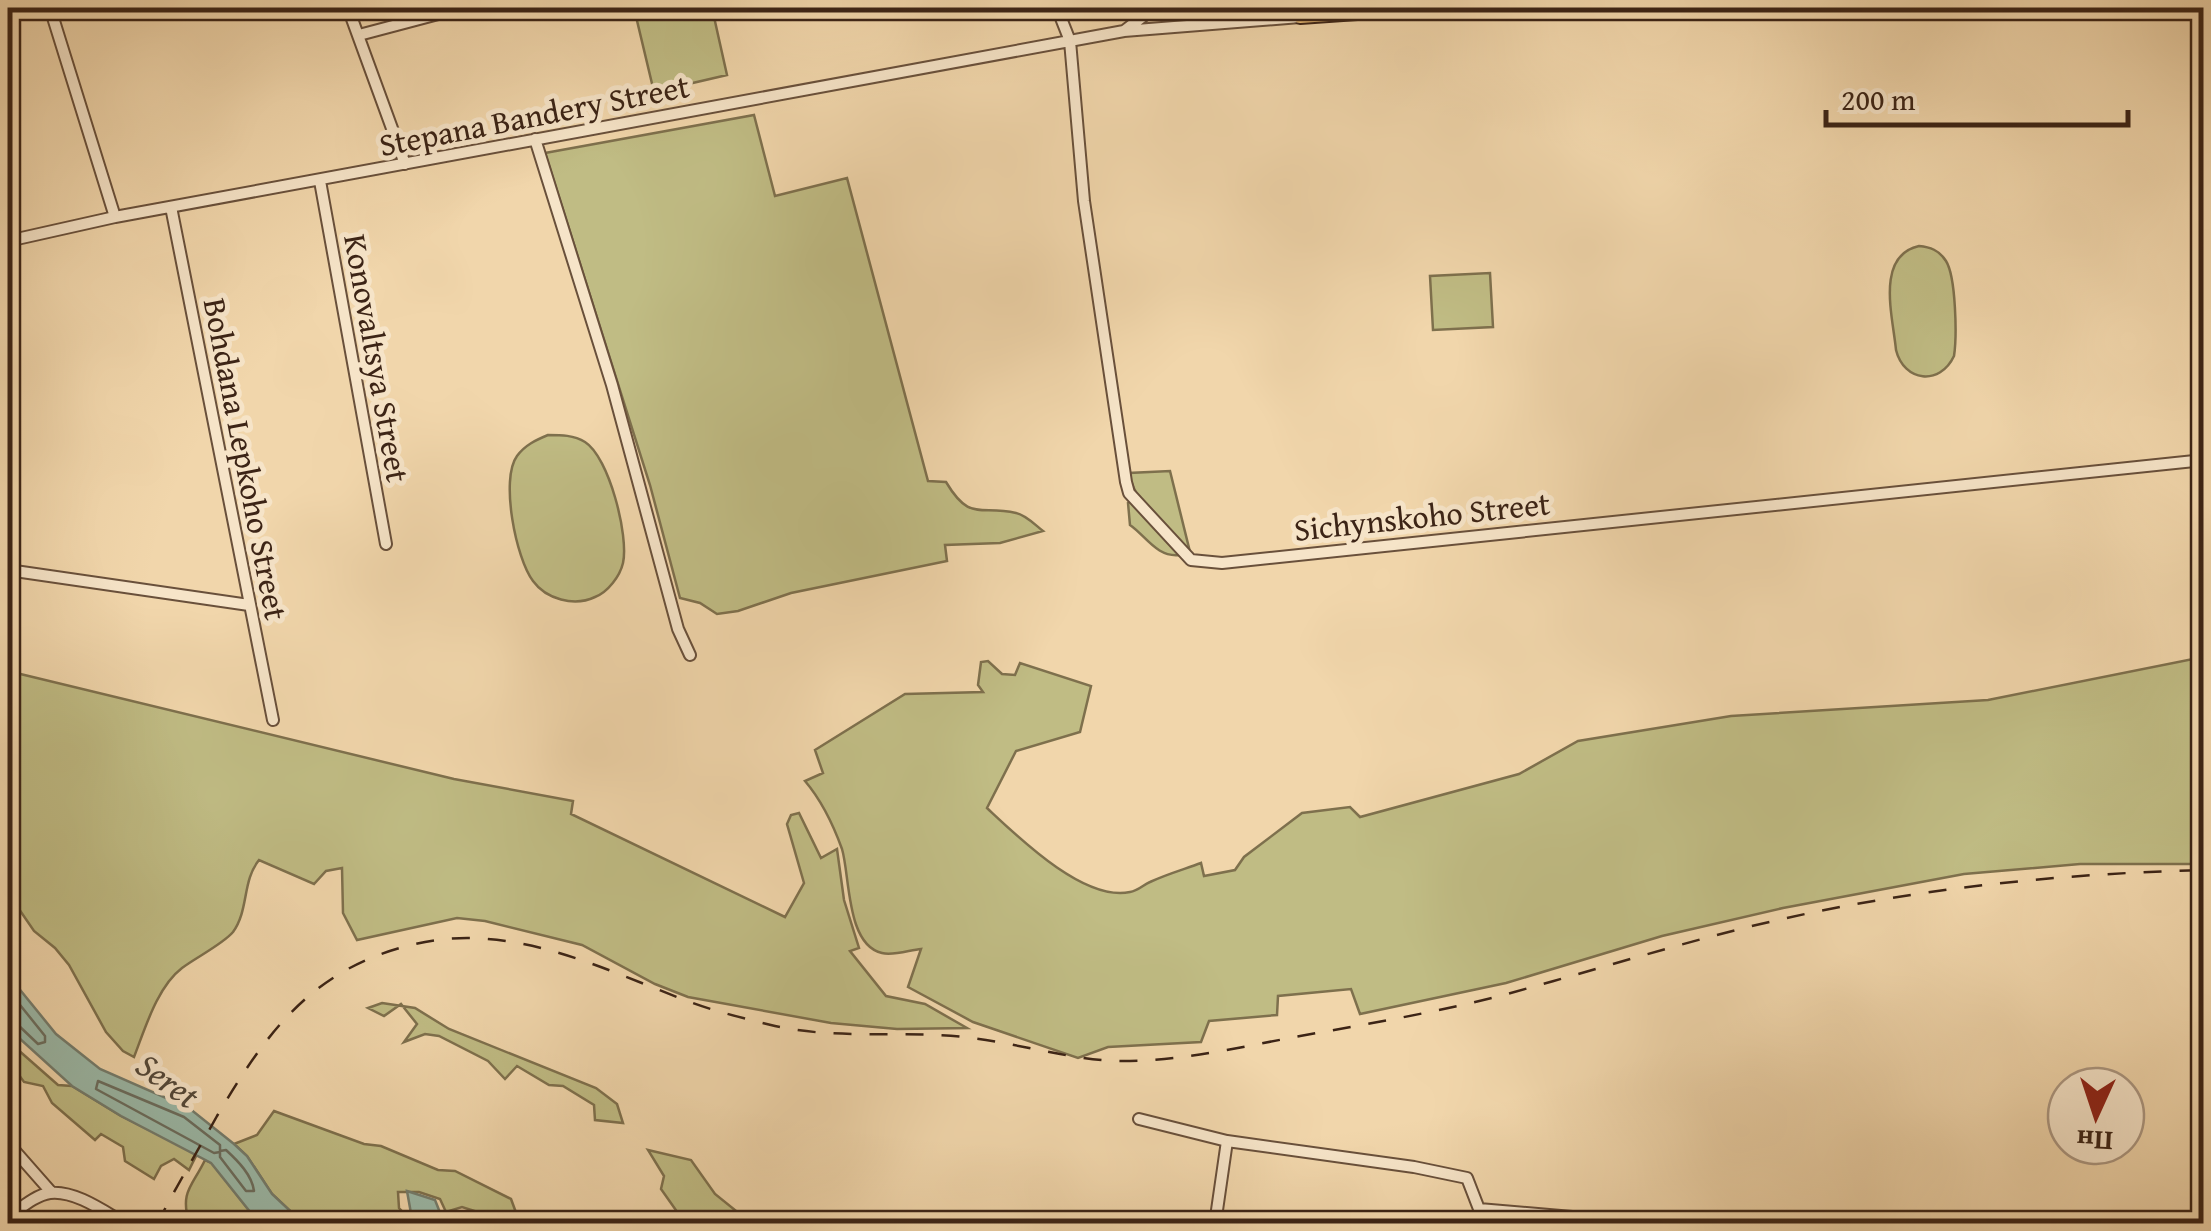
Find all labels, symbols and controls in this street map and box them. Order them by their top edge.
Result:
street label: Stepana Bandery Street [375,62,693,168]
scale bar [1826,65,2128,127]
text: 200 m [1841,77,1916,121]
street label: Konovaltsya Street [332,230,422,486]
street label: Bohdana Lepkoho Street [192,294,300,624]
street label: Sichynskoho Street [1292,479,1552,553]
water label: Seret [126,1040,211,1121]
north arrow [2046,1066,2146,1166]
text: Пн [2076,1120,2114,1163]

